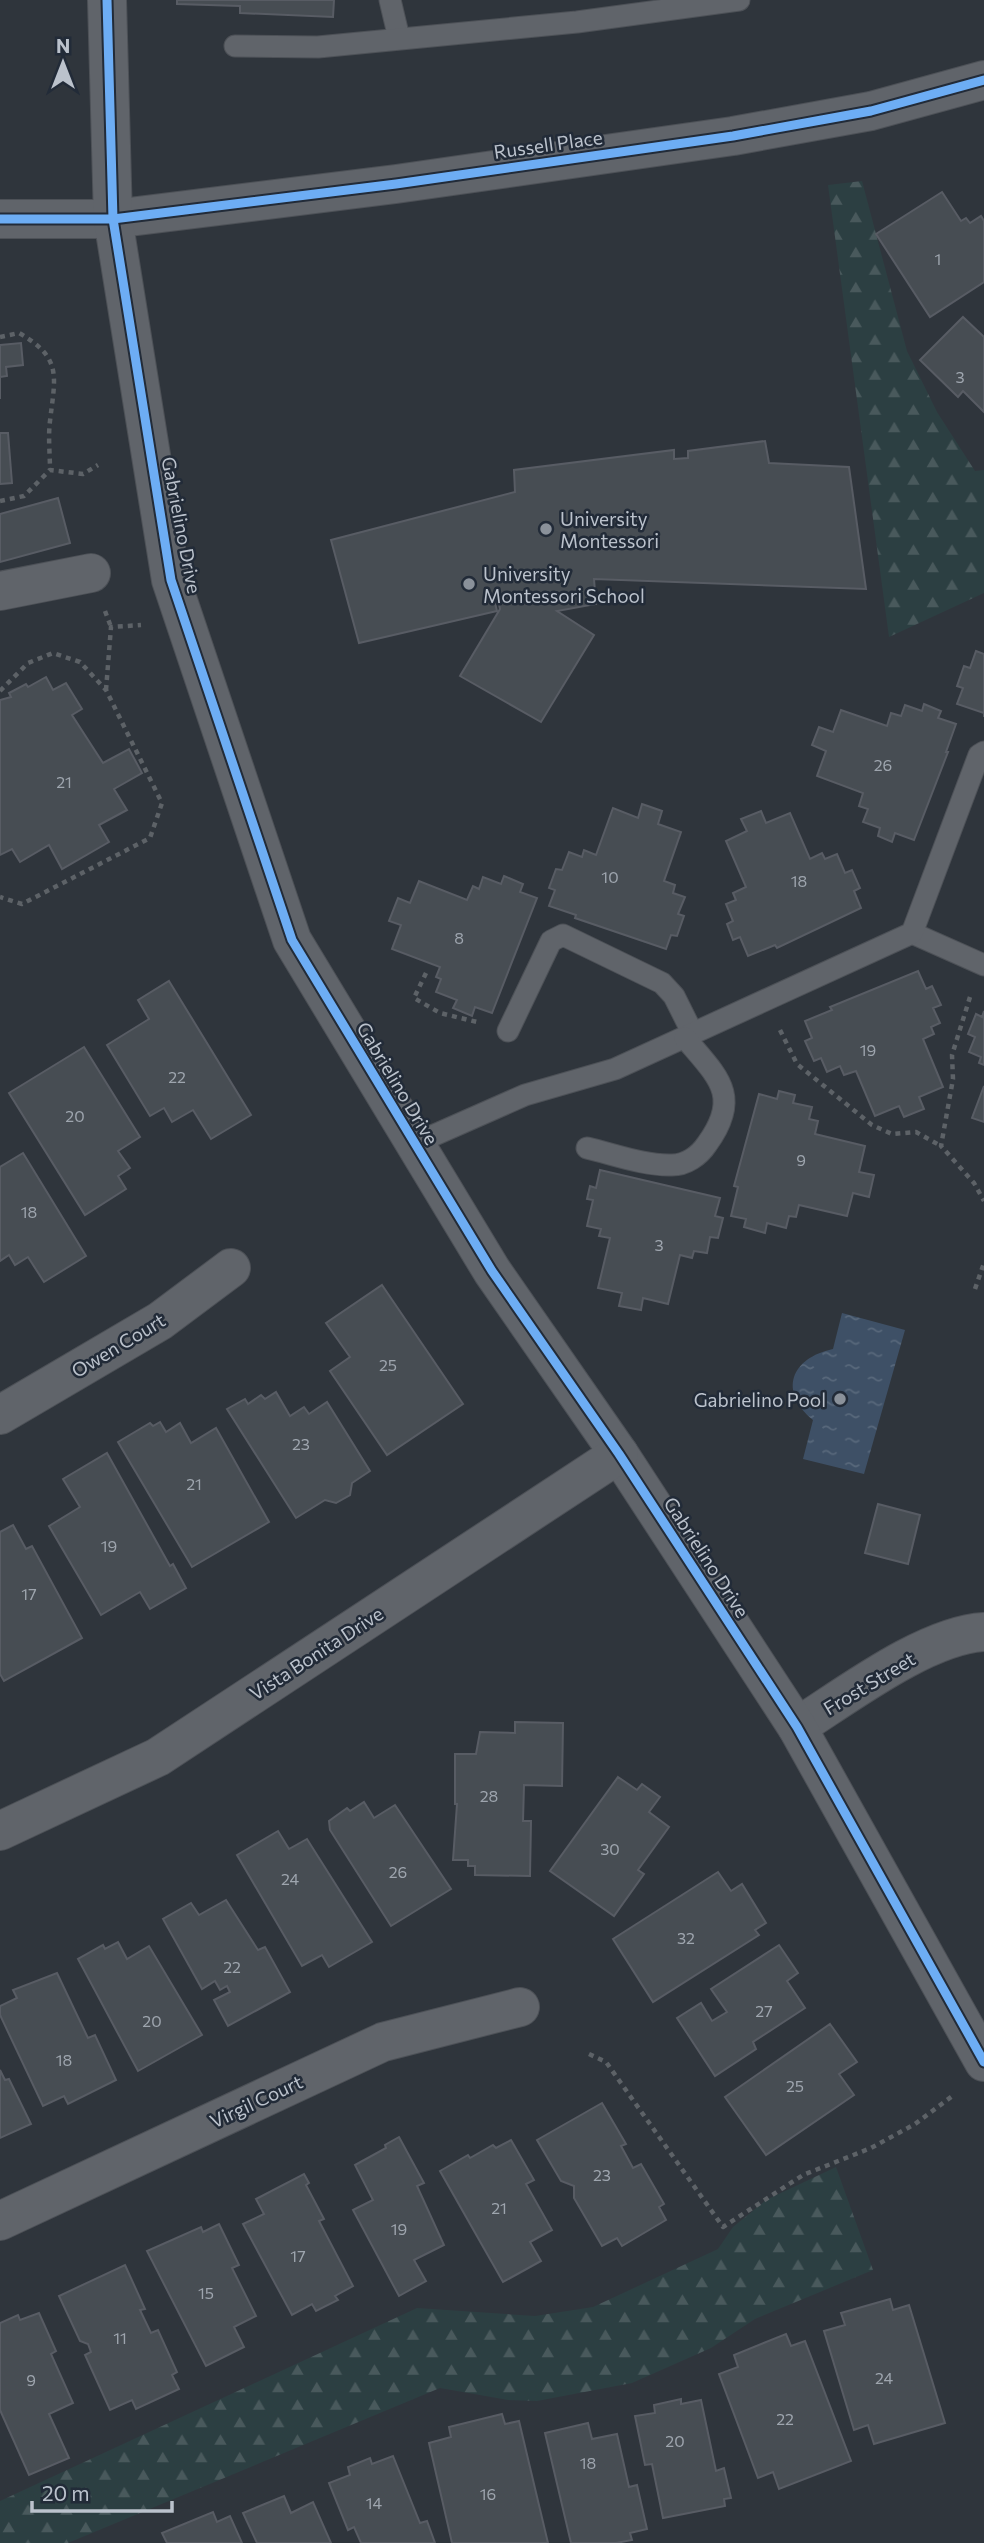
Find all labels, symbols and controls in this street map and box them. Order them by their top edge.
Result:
north arrow [28,28,98,98]
text: N [56,34,70,57]
street label: Russell Place [492,125,604,163]
house number: 1 [935,249,941,268]
house number: 3 [955,367,965,386]
street label: Gabrielino Drive [157,455,207,595]
place label: University Montessori [560,507,659,552]
marker: University Montessori [538,521,554,537]
place label: University Montessori School [483,562,645,607]
marker: University Montessori School [461,576,477,592]
house number: 26 [874,755,892,774]
house number: 21 [56,772,72,791]
house number: 10 [601,867,619,886]
house number: 18 [791,871,807,890]
house number: 8 [454,928,464,947]
street label: Gabrielino Drive [352,1017,444,1149]
house number: 19 [860,1040,876,1059]
house number: 22 [168,1067,186,1086]
house number: 20 [65,1106,85,1125]
house number: 9 [796,1150,806,1169]
house number: 18 [21,1202,37,1221]
house number: 3 [654,1235,664,1254]
street label: Owen Court [67,1308,169,1382]
house number: 25 [379,1355,397,1374]
place label: Gabrielino Pool [694,1388,826,1411]
marker: Gabrielino Pool [832,1391,848,1407]
house number: 23 [292,1434,310,1453]
house number: 21 [186,1474,202,1493]
street label: Gabrielino Drive [659,1492,755,1622]
house number: 19 [101,1536,117,1555]
house number: 17 [21,1584,37,1603]
street label: Vista Bonita Drive [245,1601,387,1705]
street label: Frost Street [819,1647,919,1719]
house number: 28 [480,1786,498,1805]
house number: 30 [600,1839,620,1858]
house number: 26 [389,1862,407,1881]
house number: 24 [281,1869,299,1888]
house number: 32 [677,1928,695,1947]
house number: 22 [223,1957,241,1976]
house number: 27 [755,2001,773,2020]
house number: 20 [142,2011,162,2030]
house number: 18 [56,2050,72,2069]
street label: Virgil Court [206,2069,306,2132]
house number: 25 [786,2076,804,2095]
house number: 23 [593,2165,611,2184]
house number: 21 [491,2198,507,2217]
house number: 19 [391,2219,407,2238]
house number: 17 [290,2246,306,2265]
house number: 15 [198,2283,214,2302]
house number: 11 [113,2328,127,2347]
house number: 24 [875,2368,893,2387]
house number: 9 [26,2370,36,2389]
house number: 22 [776,2409,794,2428]
house number: 20 [665,2431,685,2450]
house number: 18 [580,2453,596,2472]
scale bar [32,2470,172,2514]
text: 20 m [42,2480,90,2505]
house number: 16 [480,2484,496,2503]
house number: 14 [366,2493,383,2512]

